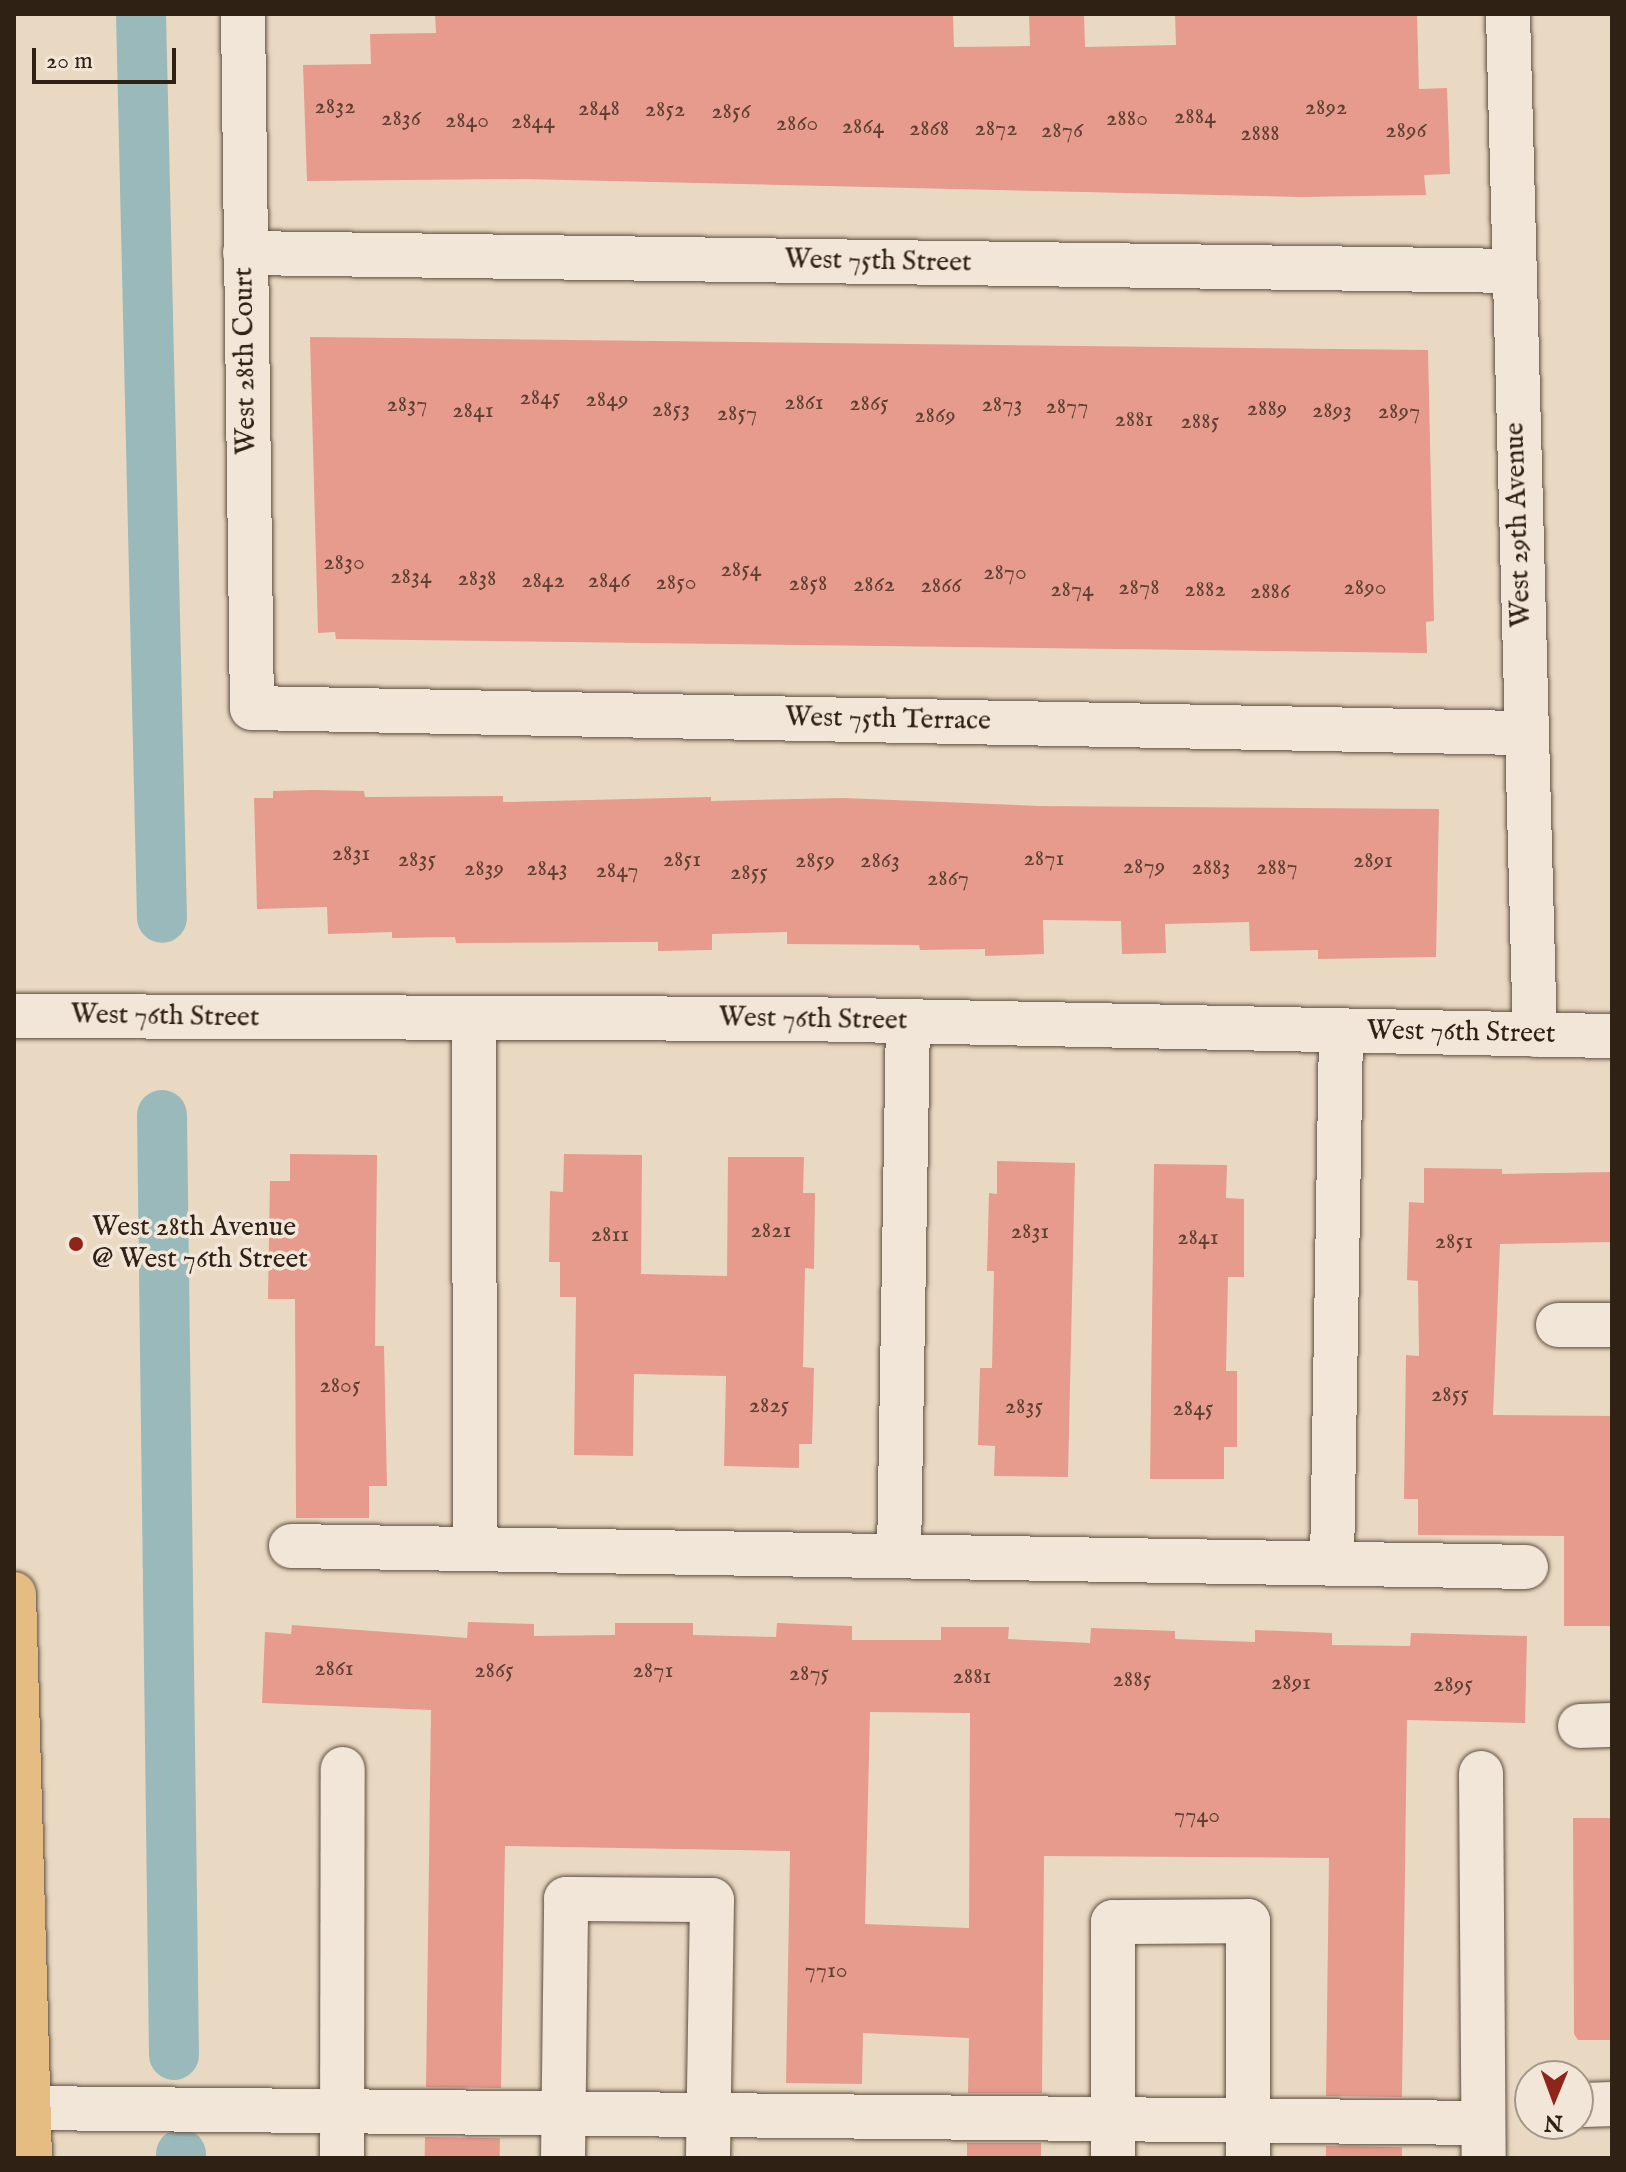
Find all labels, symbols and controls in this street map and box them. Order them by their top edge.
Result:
scale bar [36,32,180,82]
text: 20 m [46,46,93,77]
house number: 2832 [315,93,355,121]
house number: 2892 [1305,94,1347,122]
house number: 2848 [578,95,620,123]
house number: 2852 [645,96,685,124]
house number: 2856 [711,98,751,126]
house number: 2884 [1174,103,1216,131]
house number: 2836 [381,105,421,133]
house number: 2880 [1106,105,1148,133]
house number: 2840 [445,107,489,135]
house number: 2844 [511,108,555,136]
house number: 2860 [776,110,818,138]
house number: 2864 [842,113,884,141]
house number: 2868 [909,115,949,143]
house number: 2872 [974,115,1018,143]
house number: 2876 [1041,117,1083,145]
house number: 2896 [1385,117,1427,145]
house number: 2888 [1240,120,1280,148]
street label: West 75th Street [784,244,972,280]
street label: West 28th Court [228,267,264,455]
house number: 2845 [519,384,561,412]
house number: 2849 [586,386,628,414]
house number: 2861 [784,389,824,417]
house number: 2865 [849,390,889,418]
house number: 2837 [387,391,427,419]
house number: 2873 [982,391,1022,419]
house number: 2877 [1045,393,1089,421]
house number: 2889 [1247,395,1287,423]
house number: 2853 [652,396,690,424]
house number: 2841 [452,397,494,425]
house number: 2893 [1312,397,1352,425]
house number: 2897 [1378,398,1420,426]
house number: 2857 [717,400,757,428]
house number: 2869 [914,402,956,430]
house number: 2881 [1114,406,1154,434]
house number: 2885 [1181,408,1219,436]
street label: West 29th Avenue [1499,422,1539,628]
house number: 2830 [323,549,365,577]
house number: 2854 [720,556,762,584]
house number: 2870 [983,559,1027,587]
house number: 2834 [390,563,432,591]
house number: 2838 [457,565,497,593]
house number: 2842 [521,567,565,595]
house number: 2846 [588,567,630,595]
house number: 2850 [655,569,697,597]
house number: 2858 [789,570,827,598]
house number: 2862 [853,571,895,599]
house number: 2866 [921,572,961,600]
house number: 2878 [1118,574,1160,602]
house number: 2890 [1344,574,1386,602]
house number: 2874 [1050,576,1094,604]
house number: 2882 [1184,576,1226,604]
house number: 2886 [1250,578,1290,606]
street label: West 75th Terrace [785,701,991,739]
house number: 2831 [332,840,370,868]
house number: 2871 [1024,845,1064,873]
house number: 2835 [398,846,436,874]
house number: 2851 [663,846,701,874]
house number: 2859 [795,847,835,875]
house number: 2863 [860,847,900,875]
house number: 2891 [1353,847,1393,875]
house number: 2879 [1123,853,1165,881]
house number: 2883 [1191,854,1231,882]
house number: 2887 [1256,854,1298,882]
house number: 2839 [464,855,504,883]
house number: 2843 [526,855,568,883]
house number: 2847 [596,857,638,885]
house number: 2855 [730,859,768,887]
house number: 2867 [927,865,969,893]
street label: West 76th Street [70,999,260,1035]
street label: West 76th Street [718,1002,908,1038]
street label: West 76th Street [1366,1015,1556,1051]
place label: West 28th Avenue @ West 76th Street [92,1211,308,1277]
house number: 2821 [751,1217,791,1245]
house number: 2831 [1011,1218,1049,1246]
house number: 2811 [591,1221,629,1249]
house number: 2841 [1177,1224,1219,1252]
house number: 2851 [1435,1228,1473,1256]
marker: West 28th Avenue @ West 76th Street [67,1235,85,1253]
house number: 2805 [319,1372,361,1400]
house number: 2855 [1431,1381,1469,1409]
house number: 2825 [749,1392,789,1420]
house number: 2835 [1005,1393,1043,1421]
house number: 2845 [1172,1395,1214,1423]
house number: 2861 [314,1655,354,1683]
house number: 2865 [474,1657,514,1685]
house number: 2871 [633,1657,673,1685]
house number: 2875 [789,1660,829,1688]
house number: 2881 [952,1663,992,1691]
house number: 2885 [1113,1666,1151,1694]
house number: 2891 [1271,1669,1311,1697]
house number: 2895 [1433,1671,1473,1699]
house number: 7740 [1174,1802,1220,1830]
house number: 7710 [804,1957,848,1985]
north arrow [1514,2060,1594,2140]
text: N [1544,2108,1563,2136]

